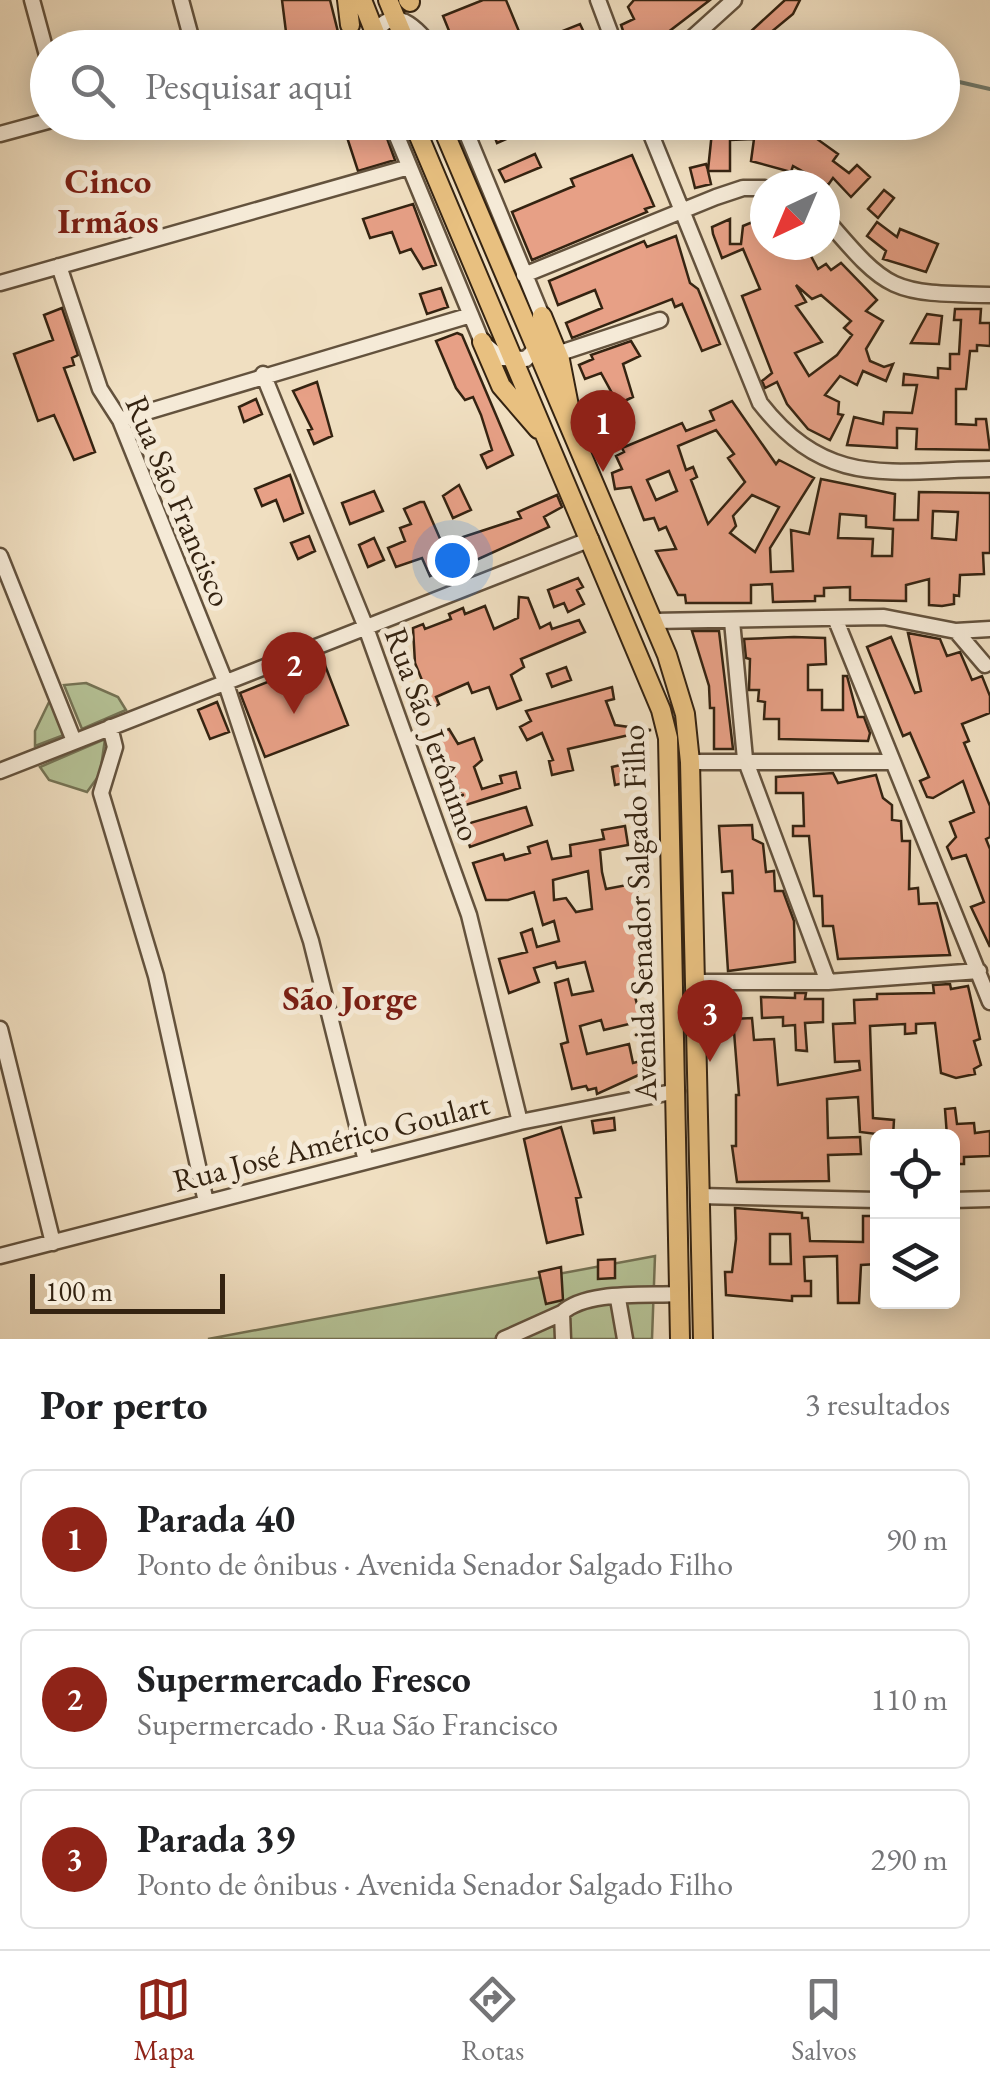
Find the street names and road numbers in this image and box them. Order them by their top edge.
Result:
street label: Rua São Francisco [116,389,242,613]
street label: Rua São Jerônimo [375,622,491,846]
street label: Avenida Senador Salgado Filho [611,724,667,1103]
street label: Rua José Américo Goulart [168,1082,494,1202]

